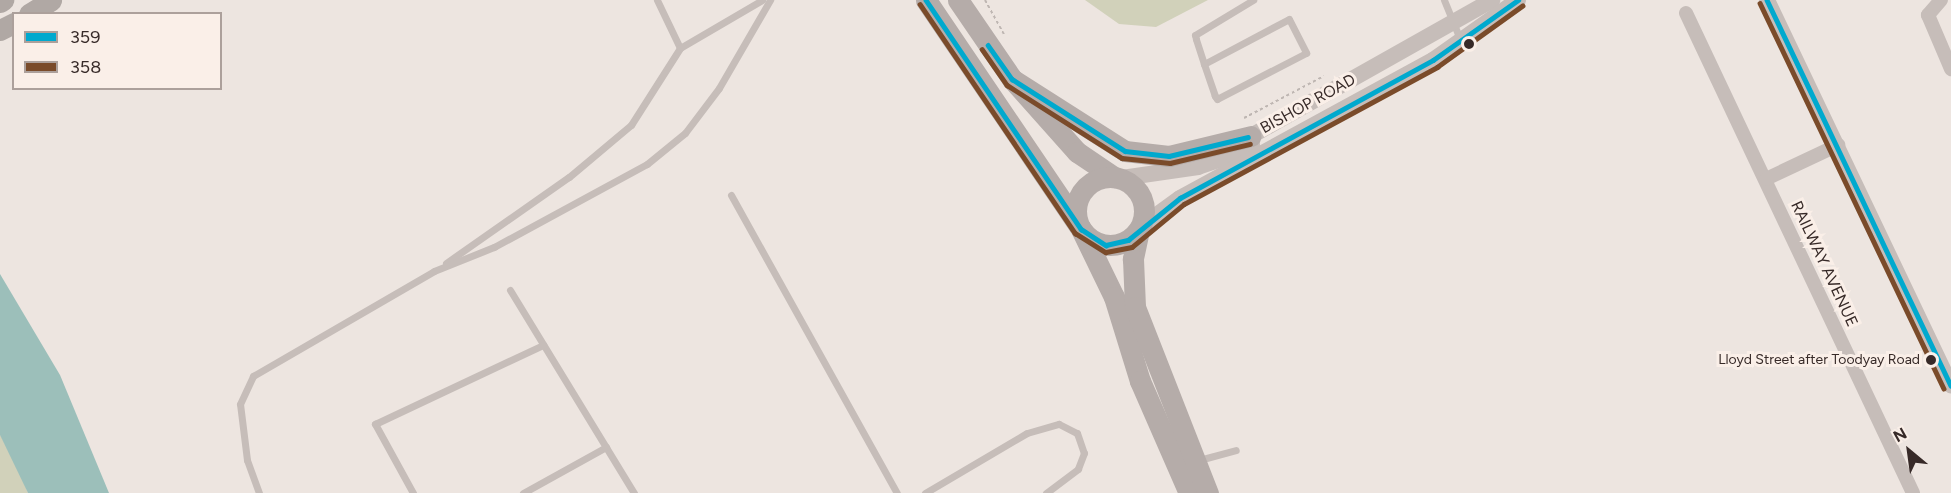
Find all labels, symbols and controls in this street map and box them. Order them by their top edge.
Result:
legend [12,12,222,90]
text: 359 [70,26,100,48]
unlabelled marker [1463,38,1475,50]
text: 358 [70,56,101,78]
street label: BISHOP ROAD [1257,70,1359,138]
street label: RAILWAY AVENUE [1786,198,1862,330]
place label: Lloyd Street after Toodyay Road [1718,352,1920,368]
marker: Lloyd Street after Toodyay Road [1925,354,1937,366]
north arrow [1879,421,1939,481]
text: N [1890,424,1910,446]

